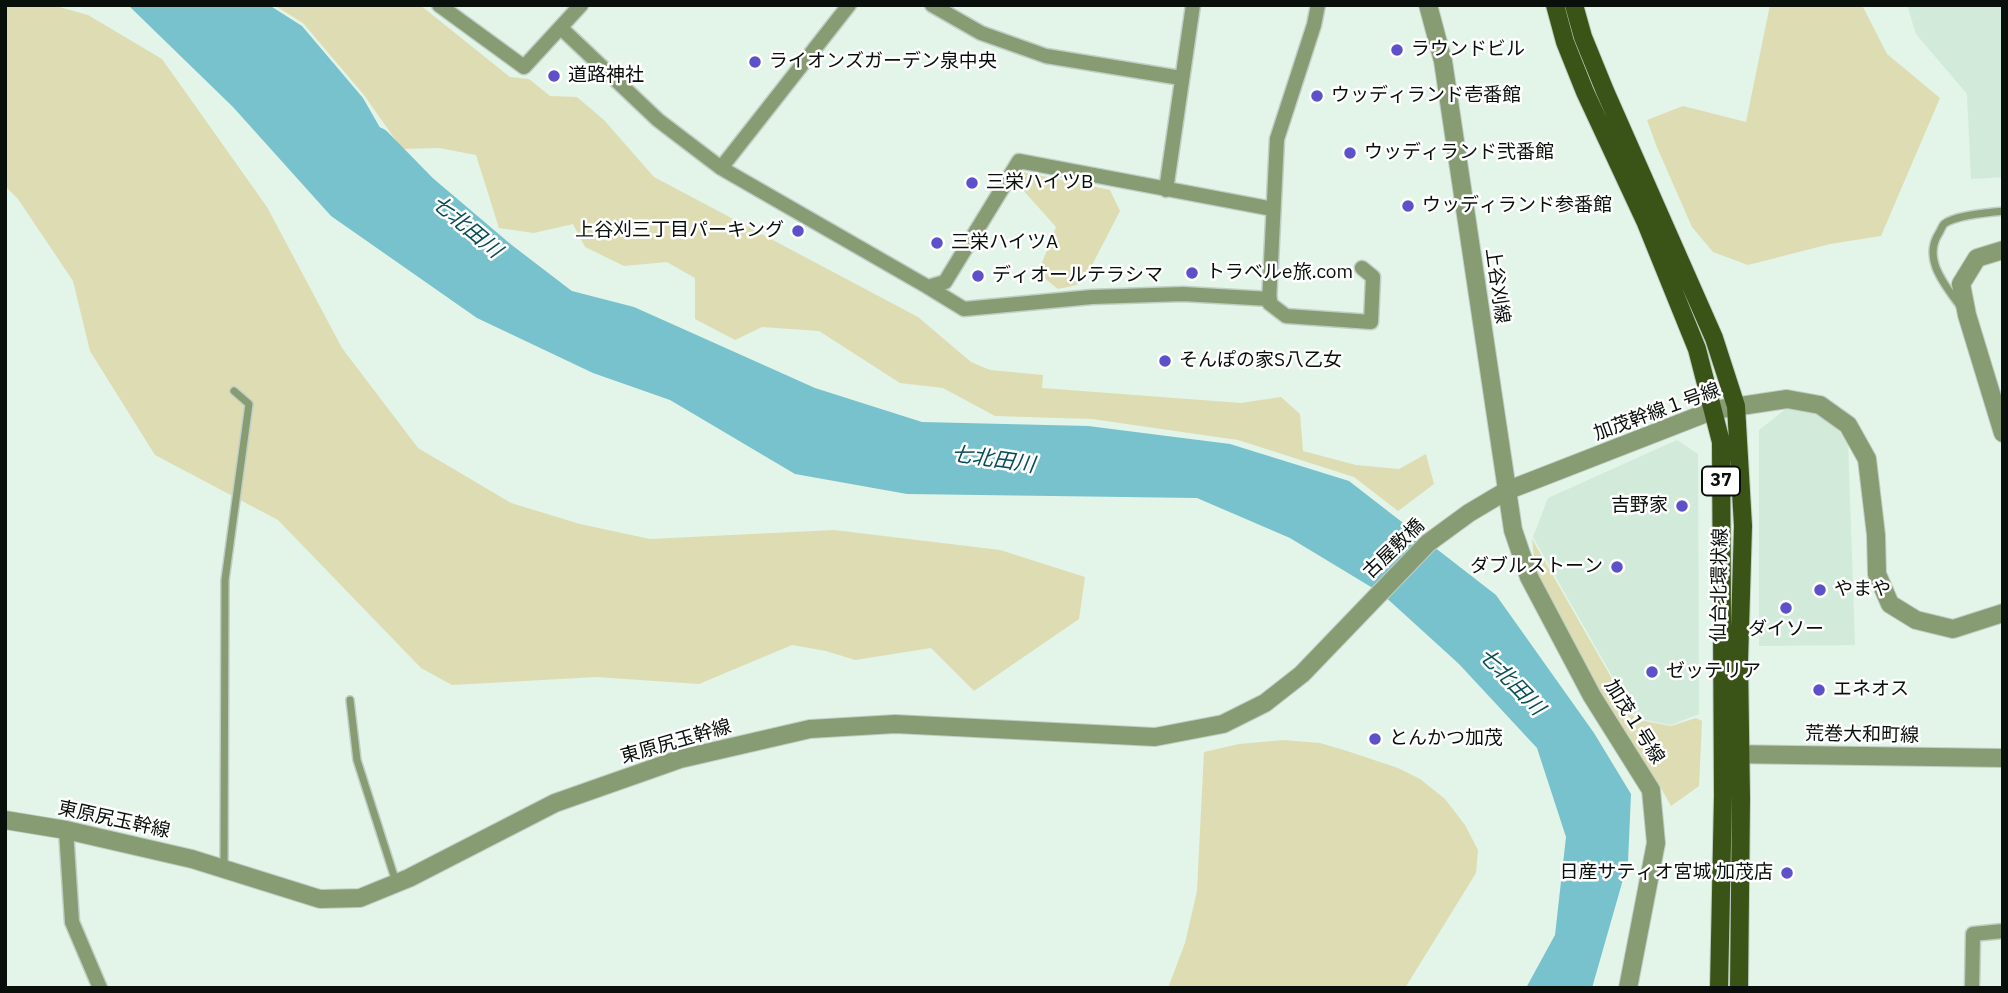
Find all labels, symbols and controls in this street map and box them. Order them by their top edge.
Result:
place label: ラウンドビル [1411,39,1525,61]
marker: ラウンドビル [1389,42,1405,58]
place label: ライオンズガーデン泉中央 [769,51,997,73]
marker: ライオンズガーデン泉中央 [747,54,763,70]
place label: 道路神社 [568,65,644,87]
marker: 道路神社 [546,68,562,84]
place label: ウッディランド壱番館 [1331,85,1521,107]
marker: ウッディランド壱番館 [1309,88,1325,104]
place label: ウッディランド弐番館 [1364,142,1554,164]
marker: ウッディランド弐番館 [1342,145,1358,161]
place label: 三栄ハイツB [986,172,1093,194]
marker: 三栄ハイツB [964,175,980,191]
water label: 七北田川 [426,190,506,264]
place label: ウッディランド参番館 [1422,195,1612,217]
marker: ウッディランド参番館 [1400,198,1416,214]
place label: 上谷刈三丁目パーキング [575,220,784,242]
marker: 上谷刈三丁目パーキング [790,223,806,239]
place label: 三栄ハイツA [951,232,1058,254]
marker: 三栄ハイツA [929,235,945,251]
street label: 上谷刈線 [1480,247,1514,325]
place label: トラベルe旅.com [1206,262,1353,284]
place label: ディオールテラシマ [992,265,1163,287]
marker: トラベルe旅.com [1184,265,1200,281]
marker: ディオールテラシマ [970,268,986,284]
place label: そんぽの家S八乙女 [1179,350,1342,372]
marker: そんぽの家S八乙女 [1157,353,1173,369]
street label: 加茂幹線１号線 [1591,379,1723,445]
water label: 七北田川 [950,442,1036,478]
road number: 37 [1702,466,1740,495]
place label: 吉野家 [1611,495,1668,517]
marker: 吉野家 [1674,498,1690,514]
street label: 古屋敷橋 [1359,514,1429,584]
street label: 仙台北環状線 [1708,528,1732,642]
place label: ダブルストーン [1470,556,1603,578]
marker: ダブルストーン [1609,559,1625,575]
place label: やまや [1834,579,1891,601]
marker: やまや [1812,582,1828,598]
marker: ダイソー [1778,600,1794,616]
place label: ダイソー [1748,619,1824,641]
water label: 七北田川 [1473,643,1549,721]
place label: ゼッテリア [1666,661,1761,683]
marker: ゼッテリア [1644,664,1660,680]
street label: 加茂１号線 [1599,676,1669,768]
place label: エネオス [1833,679,1909,701]
marker: エネオス [1811,682,1827,698]
street label: 東原尻玉幹線 [618,715,734,769]
street label: 荒巻大和町線 [1805,723,1919,747]
place label: とんかつ加茂 [1389,728,1503,750]
marker: とんかつ加茂 [1367,731,1383,747]
street label: 東原尻玉幹線 [56,797,172,843]
place label: 日産サティオ宮城 加茂店 [1560,862,1773,884]
marker: 日産サティオ宮城 加茂店 [1779,865,1795,881]

